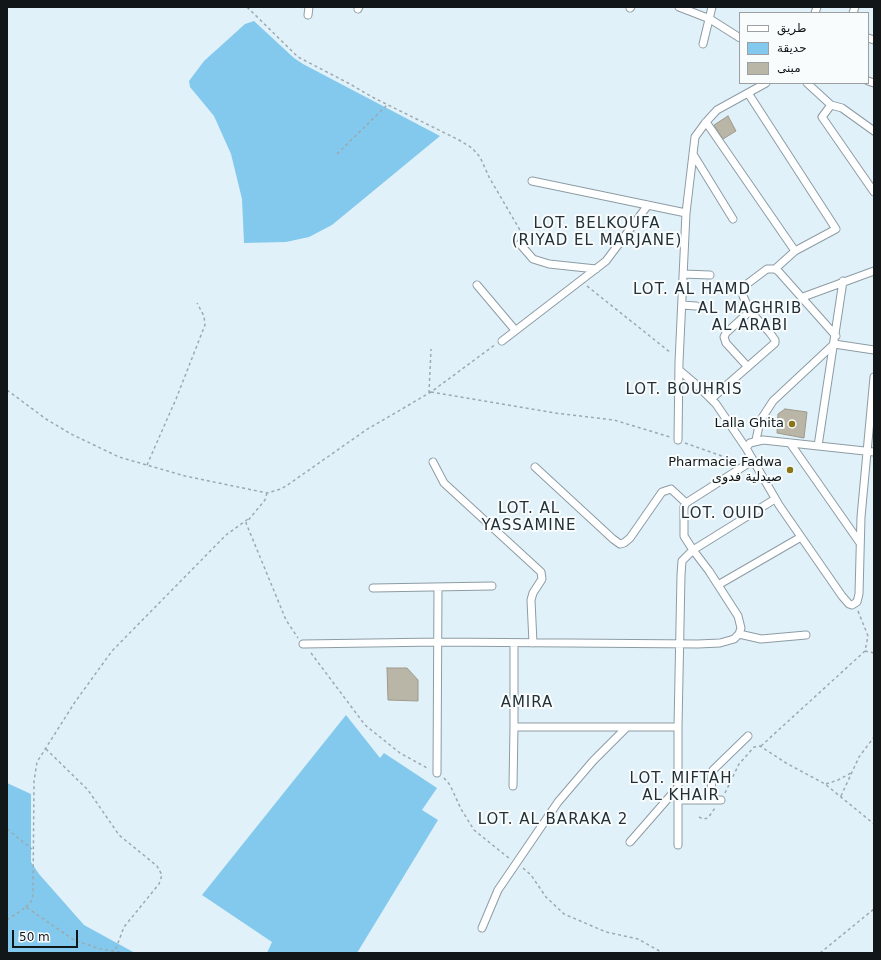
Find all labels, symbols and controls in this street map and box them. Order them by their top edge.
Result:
legend [739,12,869,84]
text: طريق [777,21,807,35]
text: حديقة [777,41,807,55]
text: مبنى [777,61,801,75]
district label: LOT. BELKOUFA (RIYAD EL MARJANE) [512,215,682,250]
district label: LOT. AL HAMD [633,281,751,299]
district label: AL MAGHRIB AL ARABI [698,300,802,335]
district label: LOT. BOUHRIS [625,381,743,399]
place label: Lalla Ghita [714,416,784,432]
marker: Lalla Ghita [787,419,797,429]
place label: Pharmacie Fadwa صيدلية فدوى [668,455,782,486]
marker: Pharmacie Fadwa صيدلية فدوى [785,465,795,475]
district label: LOT. AL YASSAMINE [482,500,576,535]
district label: LOT. OUID [681,505,765,523]
district label: AMIRA [501,694,553,712]
district label: LOT. MIFTAH AL KHAIR [630,770,732,805]
district label: LOT. AL BARAKA 2 [478,811,628,829]
scale bar [14,922,80,948]
text: 50 m [19,930,50,944]

